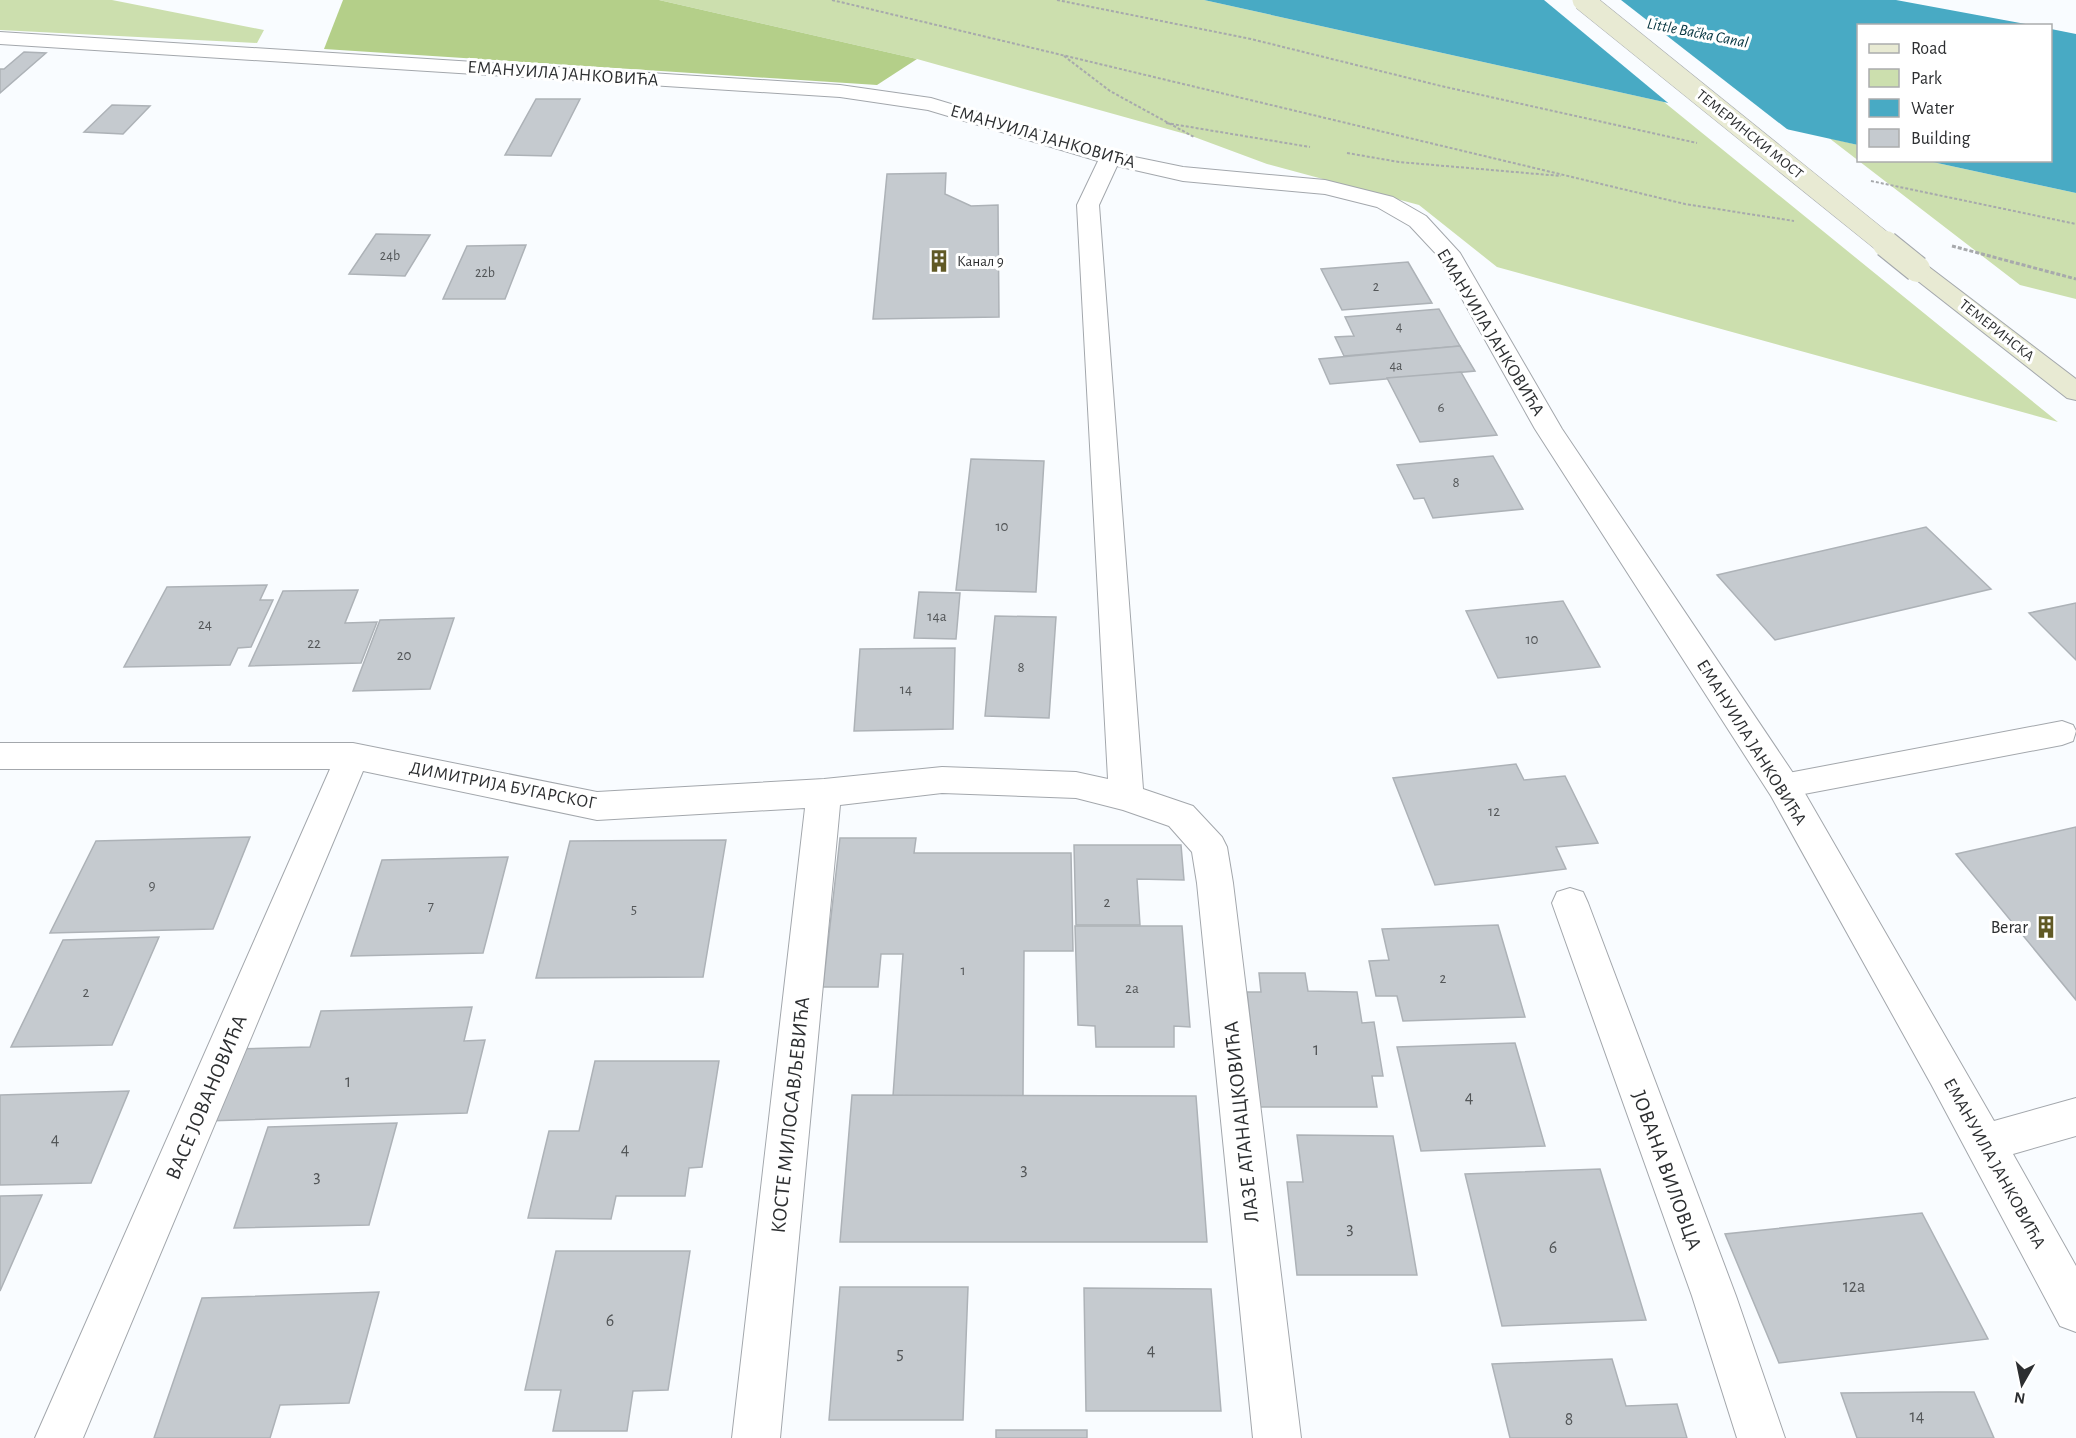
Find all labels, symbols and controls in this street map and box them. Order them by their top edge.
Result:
water label: Little Bačka Canal [1646,15,1750,51]
legend [1857,24,2052,162]
text: Road [1911,40,1947,58]
street label: ЕМАНУИЛА ЈАНКОВИЋА [467,58,659,90]
text: Park [1911,70,1943,88]
street label: ТЕМЕРИНСКИ МОСТ [1694,87,1806,182]
text: Water [1911,100,1954,118]
street label: ЕМАНУИЛА ЈАНКОВИЋА [948,102,1138,172]
text: Building [1911,130,1971,148]
street label: ЕМАНУИЛА ЈАНКОВИЋА [1433,246,1547,420]
building icon: Канал 9 [926,248,952,274]
house number: 24b [380,249,400,263]
place label: Канал 9 [957,254,1004,269]
house number: 22b [475,266,495,280]
house number: 2 [1373,280,1379,294]
street label: ТЕМЕРИНСКА [1957,297,2037,364]
house number: 4 [1396,320,1403,334]
house number: 4a [1389,359,1403,373]
house number: 6 [1437,400,1445,415]
house number: 8 [1452,475,1460,490]
house number: 10 [995,519,1009,534]
house number: 14a [927,609,947,624]
house number: 24 [198,617,212,632]
house number: 10 [1525,632,1539,647]
house number: 22 [307,636,321,651]
house number: 20 [397,648,411,663]
street label: ЕМАНУИЛА ЈАНКОВИЋА [1693,657,1810,829]
house number: 8 [1017,660,1025,675]
house number: 14 [900,682,912,697]
street label: ДИМИТРИЈА БУГАРСКОГ [408,759,598,813]
house number: 12 [1488,804,1500,819]
house number: 9 [148,878,156,893]
house number: 2 [1104,895,1111,910]
house number: 7 [428,899,434,914]
house number: 5 [631,902,637,917]
building icon: Berar [2033,914,2059,940]
place label: Berar [1991,919,2028,937]
house number: 1 [960,963,966,978]
house number: 2 [1440,971,1447,986]
house number: 2a [1125,981,1139,996]
house number: 2 [83,985,90,1000]
street label: КОСТЕ МИЛОСАВЉЕВИЋА [768,996,813,1234]
street label: ВАСЕ ЈОВАНОВИЋА [162,1012,251,1183]
street label: ЛАЗЕ АТАНАЦКОВИЋА [1220,1020,1263,1224]
house number: 1 [1313,1041,1319,1059]
house number: 1 [345,1073,351,1091]
street label: ЕМАНУИЛА ЈАНКОВИЋА [1940,1075,2049,1252]
street label: ЈОВАНА ВИЛОВЦА [1628,1088,1705,1253]
house number: 4 [1465,1089,1474,1107]
house number: 4 [51,1131,60,1149]
house number: 4 [621,1141,630,1159]
house number: 3 [1020,1161,1028,1179]
house number: 3 [313,1168,321,1186]
house number: 3 [1346,1220,1354,1238]
house number: 6 [1549,1239,1557,1257]
house number: 12a [1843,1278,1865,1296]
house number: 6 [606,1312,614,1330]
house number: 4 [1147,1342,1156,1360]
house number: 5 [896,1345,904,1363]
north arrow [1992,1354,2052,1414]
text: N [2013,1389,2027,1407]
house number: 14 [1910,1408,1925,1426]
house number: 8 [1565,1411,1573,1429]

